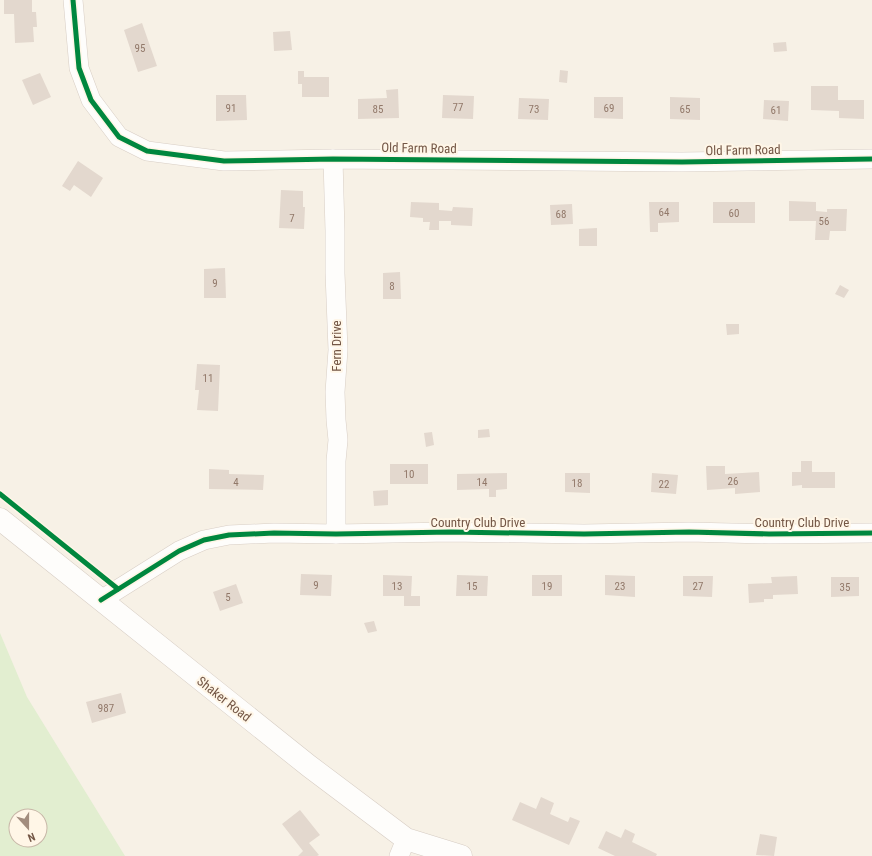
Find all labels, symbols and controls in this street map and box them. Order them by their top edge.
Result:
house number: 95 [135,42,145,55]
house number: 77 [453,101,463,114]
house number: 91 [226,102,236,115]
house number: 69 [604,102,614,115]
house number: 85 [373,103,383,116]
house number: 73 [529,103,539,116]
house number: 65 [680,103,690,116]
house number: 61 [771,104,781,117]
street label: Old Farm Road [381,140,457,156]
street label: Old Farm Road [705,142,781,158]
house number: 64 [659,206,670,219]
house number: 60 [729,207,739,220]
house number: 68 [556,208,566,221]
house number: 7 [289,212,295,225]
house number: 56 [819,215,829,228]
house number: 9 [212,277,218,290]
house number: 8 [389,280,395,293]
street label: Fern Drive [329,320,344,372]
house number: 11 [203,372,213,385]
house number: 10 [404,468,414,481]
house number: 26 [728,475,738,488]
house number: 4 [233,476,239,489]
house number: 14 [477,476,488,489]
house number: 18 [572,477,582,490]
house number: 22 [659,478,669,491]
street label: Country Club Drive [431,515,525,530]
street label: Country Club Drive [755,515,849,530]
house number: 9 [313,579,319,592]
house number: 13 [392,580,402,593]
house number: 15 [467,580,477,593]
house number: 19 [542,580,552,593]
house number: 23 [615,580,625,593]
house number: 27 [693,580,703,593]
house number: 35 [840,581,850,594]
house number: 5 [225,591,231,604]
street label: Shaker Road [194,673,254,725]
house number: 987 [98,702,114,715]
north arrow [8,808,48,848]
text: N [26,830,37,844]

